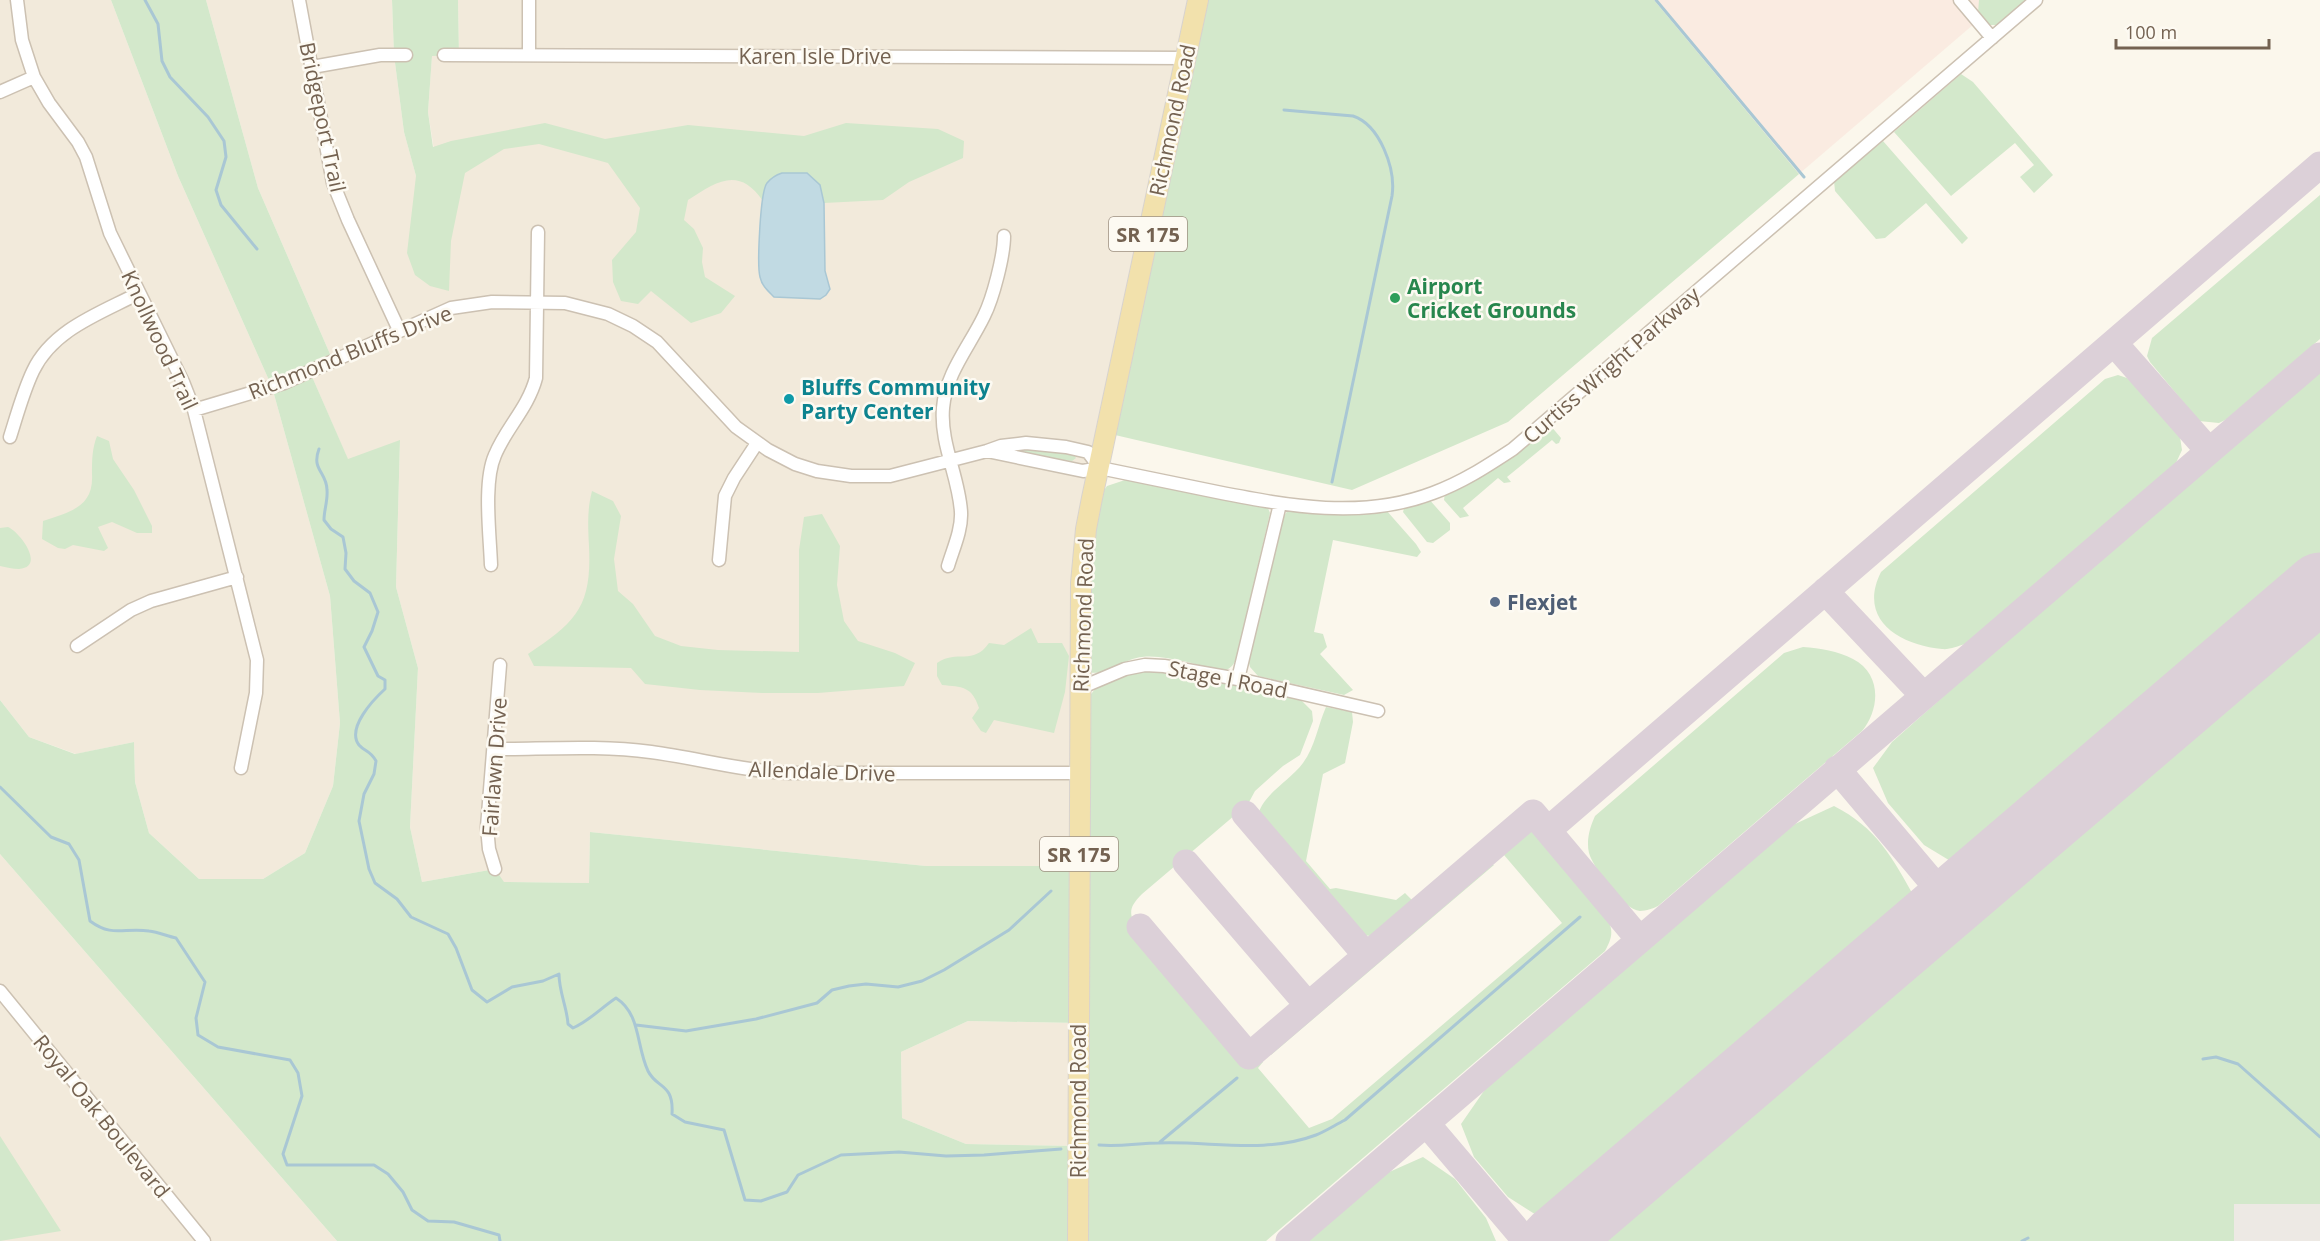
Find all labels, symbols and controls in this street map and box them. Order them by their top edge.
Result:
scale bar [2116,12,2269,50]
text: 100 m [2125,20,2177,44]
street label: Bridgeport Trail [293,39,353,195]
street label: Richmond Road [1142,41,1202,199]
street label: Karen Isle Drive [738,42,892,70]
road number: SR 175 [1109,217,1187,251]
street label: Knollwood Trail [115,266,205,414]
place label: Airport Cricket Grounds [1407,272,1576,324]
street label: Curtiss Wright Parkway [1517,280,1706,450]
marker: Airport Cricket Grounds [1388,291,1402,305]
street label: Richmond Bluffs Drive [244,298,456,406]
place label: Bluffs Community Party Center [801,373,990,425]
marker: Bluffs Community Party Center [782,392,796,406]
street label: Richmond Road [1066,537,1100,693]
place label: Flexjet [1507,588,1577,616]
marker: Flexjet [1488,595,1502,609]
street label: Stage I Road [1166,654,1290,704]
street label: Fairlawn Drive [475,697,513,837]
street label: Allendale Drive [748,754,896,788]
road number: SR 175 [1040,837,1118,871]
street label: Richmond Road [1064,1024,1092,1178]
street label: Royal Oak Boulevard [27,1028,177,1204]

